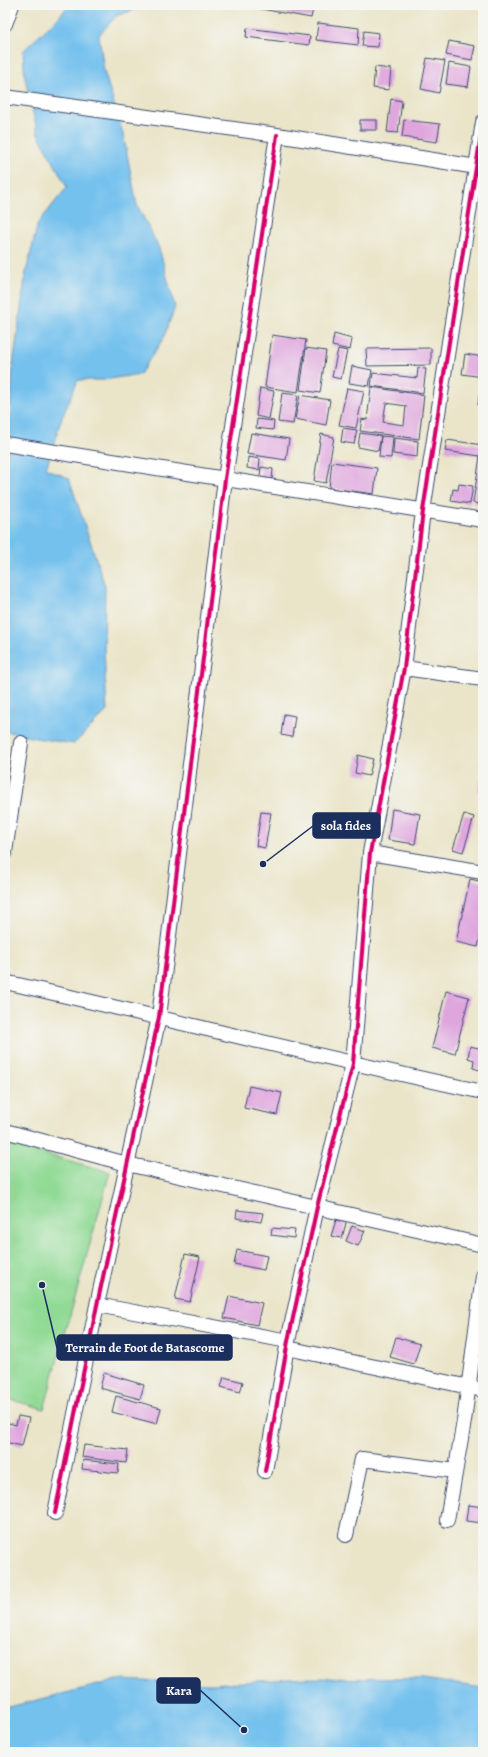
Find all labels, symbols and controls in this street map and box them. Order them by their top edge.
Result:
callout: sola fides [313,813,380,838]
text: sola fides [321,817,371,834]
callout: Terrain de Foot de Batascome [57,1335,232,1360]
text: Terrain de Foot de Batascome [65,1339,225,1356]
callout: Kara [157,1678,200,1703]
text: Kara [166,1682,193,1699]

